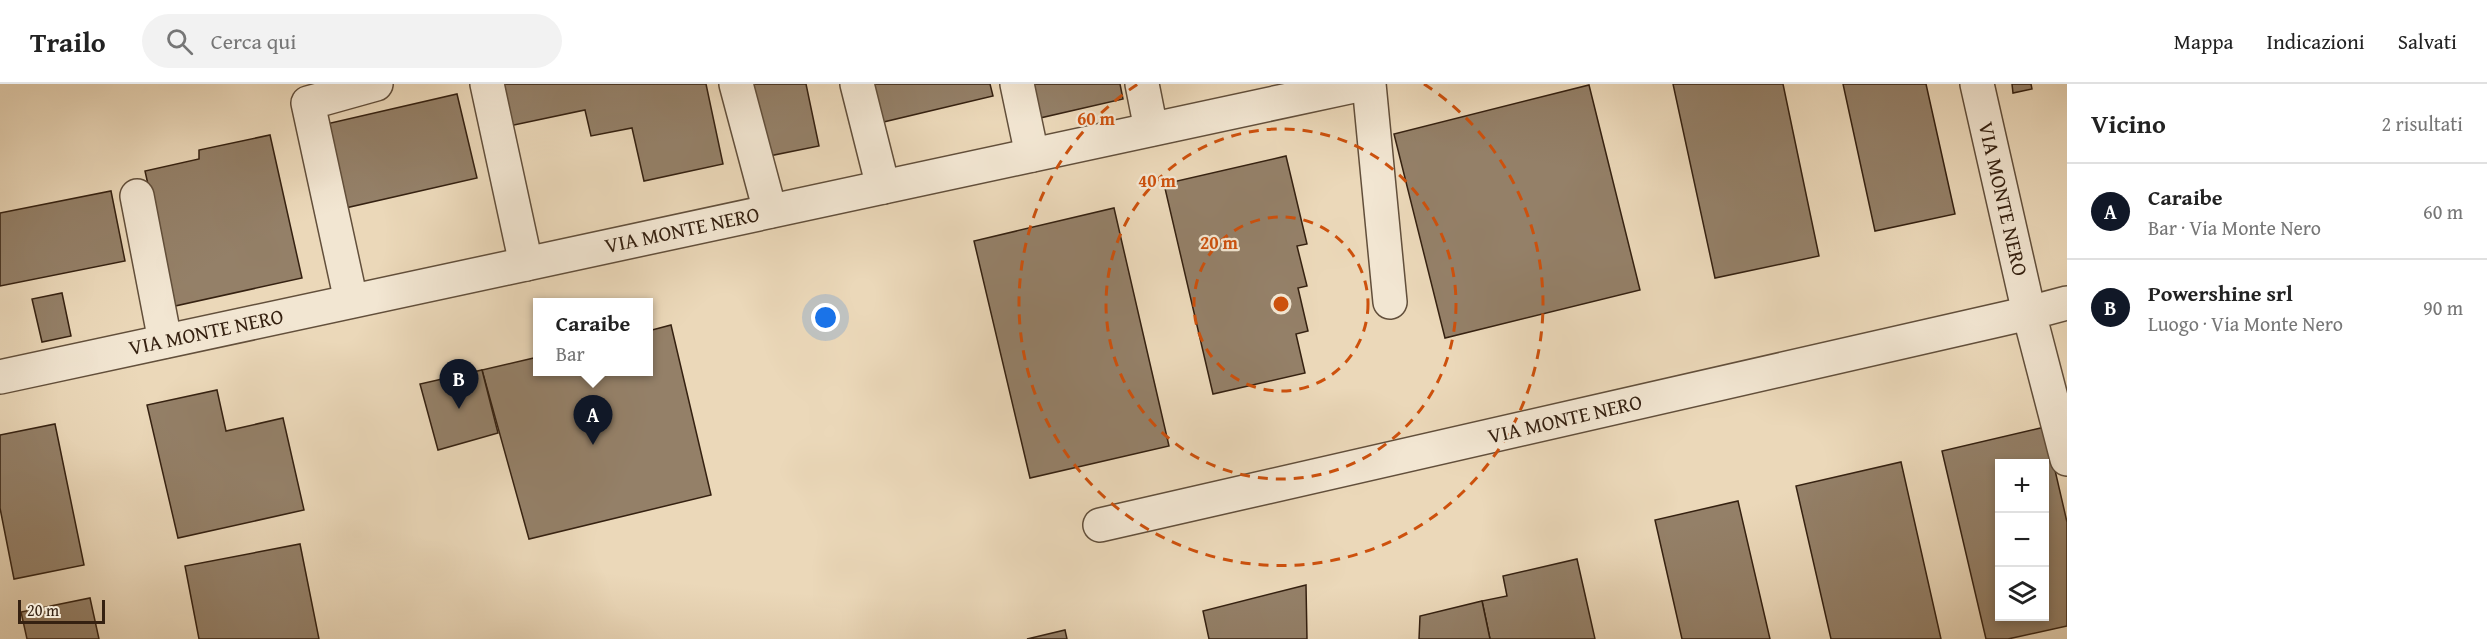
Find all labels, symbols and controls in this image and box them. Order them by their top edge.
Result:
search box [142,14,562,68]
text: Trailo [30,21,106,62]
icon: search [163,25,196,58]
text: Cerca qui [211,25,296,57]
text: Mappa [2174,26,2234,57]
text: Indicazioni [2267,26,2365,57]
text: Salvati [2398,26,2457,57]
text: Vicino [2091,104,2166,143]
text: 60 m [1077,105,1116,132]
text: 2 risultati [2382,109,2463,138]
street label: VIA MONTE NERO [1971,119,2036,279]
text: 40 m [1138,167,1177,194]
text: Caraibe [2148,181,2223,213]
text: A [2104,197,2117,226]
text: 60 m [2423,197,2463,226]
street label: VIA MONTE NERO [602,198,762,261]
text: Bar · Via Monte Nero [2148,213,2321,242]
text: 20 m [1200,229,1239,256]
text: Powershine srl [2148,277,2293,309]
text: B [2104,293,2117,322]
text: 90 m [2423,293,2463,322]
centre of rings [1271,294,1291,314]
popup [533,298,653,376]
street label: VIA MONTE NERO [126,300,286,363]
your location [811,303,840,332]
text: Caraibe [556,307,630,339]
text: Luogo · Via Monte Nero [2148,309,2343,338]
text: Bar [556,339,585,368]
pin: B [440,360,478,409]
street label: VIA MONTE NERO [1485,386,1645,451]
pin: A [574,396,612,445]
map controls [1995,459,2049,621]
button: + [1995,459,2049,513]
button: − [1995,513,2049,567]
button: layers [1995,567,2049,621]
scale bar [18,597,105,624]
text: 20 m [27,598,59,622]

